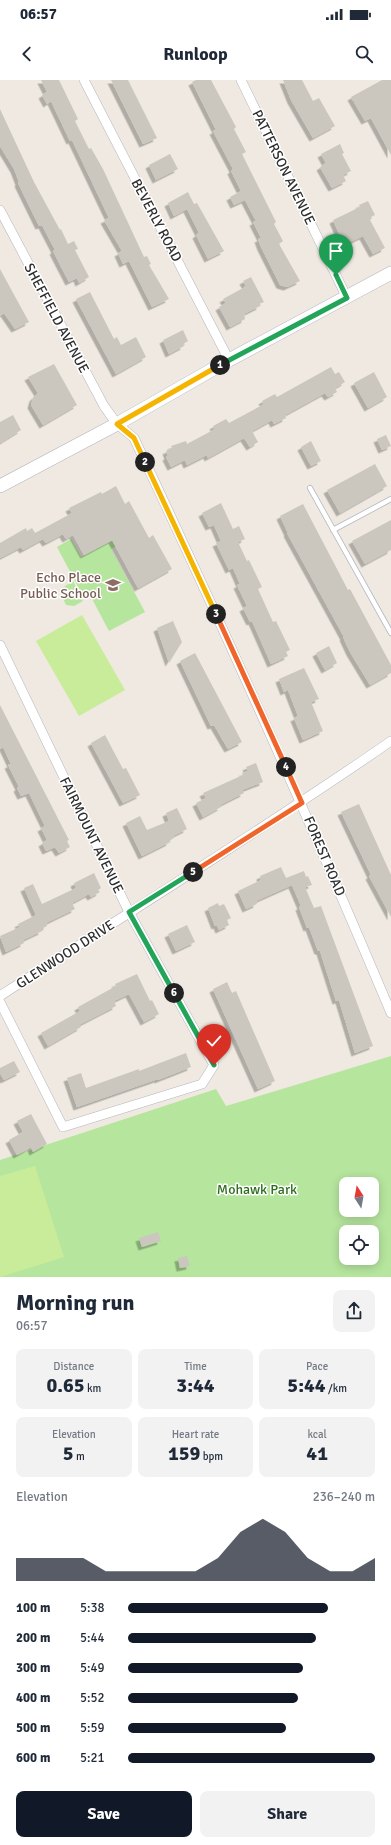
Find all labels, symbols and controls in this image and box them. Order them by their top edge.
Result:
text: 06:57 [20,5,57,23]
icon: back [16,43,38,65]
text: Runloop [163,43,228,65]
icon: search [353,43,375,65]
street label: PATTERSON AVENUE [248,107,319,227]
street label: BEVERLY ROAD [128,176,186,265]
pin [319,234,353,275]
icon: arrive [325,240,347,262]
street label: SHEFFIELD AVENUE [20,261,93,376]
pin: 1 [210,355,230,375]
text: 1 [217,358,223,371]
pin: 2 [135,452,155,472]
text: 2 [142,455,148,468]
place label: Echo Place Public School [20,569,101,602]
school or university icon: Echo Place Public School [104,576,122,594]
pin: 3 [206,604,226,624]
text: 3 [213,607,219,620]
pin: 4 [276,757,296,777]
text: 4 [283,760,289,773]
street label: FAIRMOUNT AVENUE [56,774,127,896]
street label: FOREST ROAD [300,814,349,899]
pin: 5 [183,862,203,882]
text: 5 [190,865,196,878]
street label: GLENWOOD DRIVE [13,916,118,992]
pin: 6 [164,983,184,1003]
text: 6 [171,986,177,999]
pin [197,1024,231,1065]
icon: check [203,1030,225,1052]
north arrow [339,1177,379,1217]
map controls [339,1177,379,1265]
park label: Mohawk Park [217,1181,297,1198]
button: locate [339,1225,379,1265]
text: Morning run [16,1289,135,1316]
button: share [333,1290,375,1332]
text: 06:57 [16,1318,48,1334]
text: Distance [53,1360,94,1373]
text: Time [184,1360,207,1373]
text: Pace [306,1360,328,1373]
text: 0.65 [46,1373,85,1398]
text: 3:44 [176,1373,215,1398]
text: 5:44 [287,1373,326,1398]
text: km [85,1382,101,1395]
text: /km [326,1382,347,1395]
text: Elevation [52,1428,96,1441]
text: Heart rate [172,1428,219,1441]
text: kcal [308,1428,327,1441]
text: 5 [63,1441,74,1466]
text: 159 [168,1441,200,1466]
text: 41 [306,1441,328,1466]
text: m [74,1450,85,1463]
text: bpm [200,1450,223,1463]
text: Elevation [16,1489,68,1505]
text: 236–240 m [313,1489,375,1505]
text: 100 m [16,1600,50,1616]
text: 5:38 [80,1600,105,1616]
text: 200 m [16,1630,50,1646]
text: 5:44 [80,1630,105,1646]
text: 300 m [16,1660,50,1676]
text: 5:49 [80,1660,105,1676]
text: 400 m [16,1690,50,1706]
text: 5:52 [80,1690,105,1706]
text: 500 m [16,1720,50,1736]
text: 5:59 [80,1720,105,1736]
text: 600 m [16,1750,50,1766]
text: 5:21 [80,1750,105,1766]
button: Save [16,1791,192,1837]
button: Share [200,1791,375,1837]

